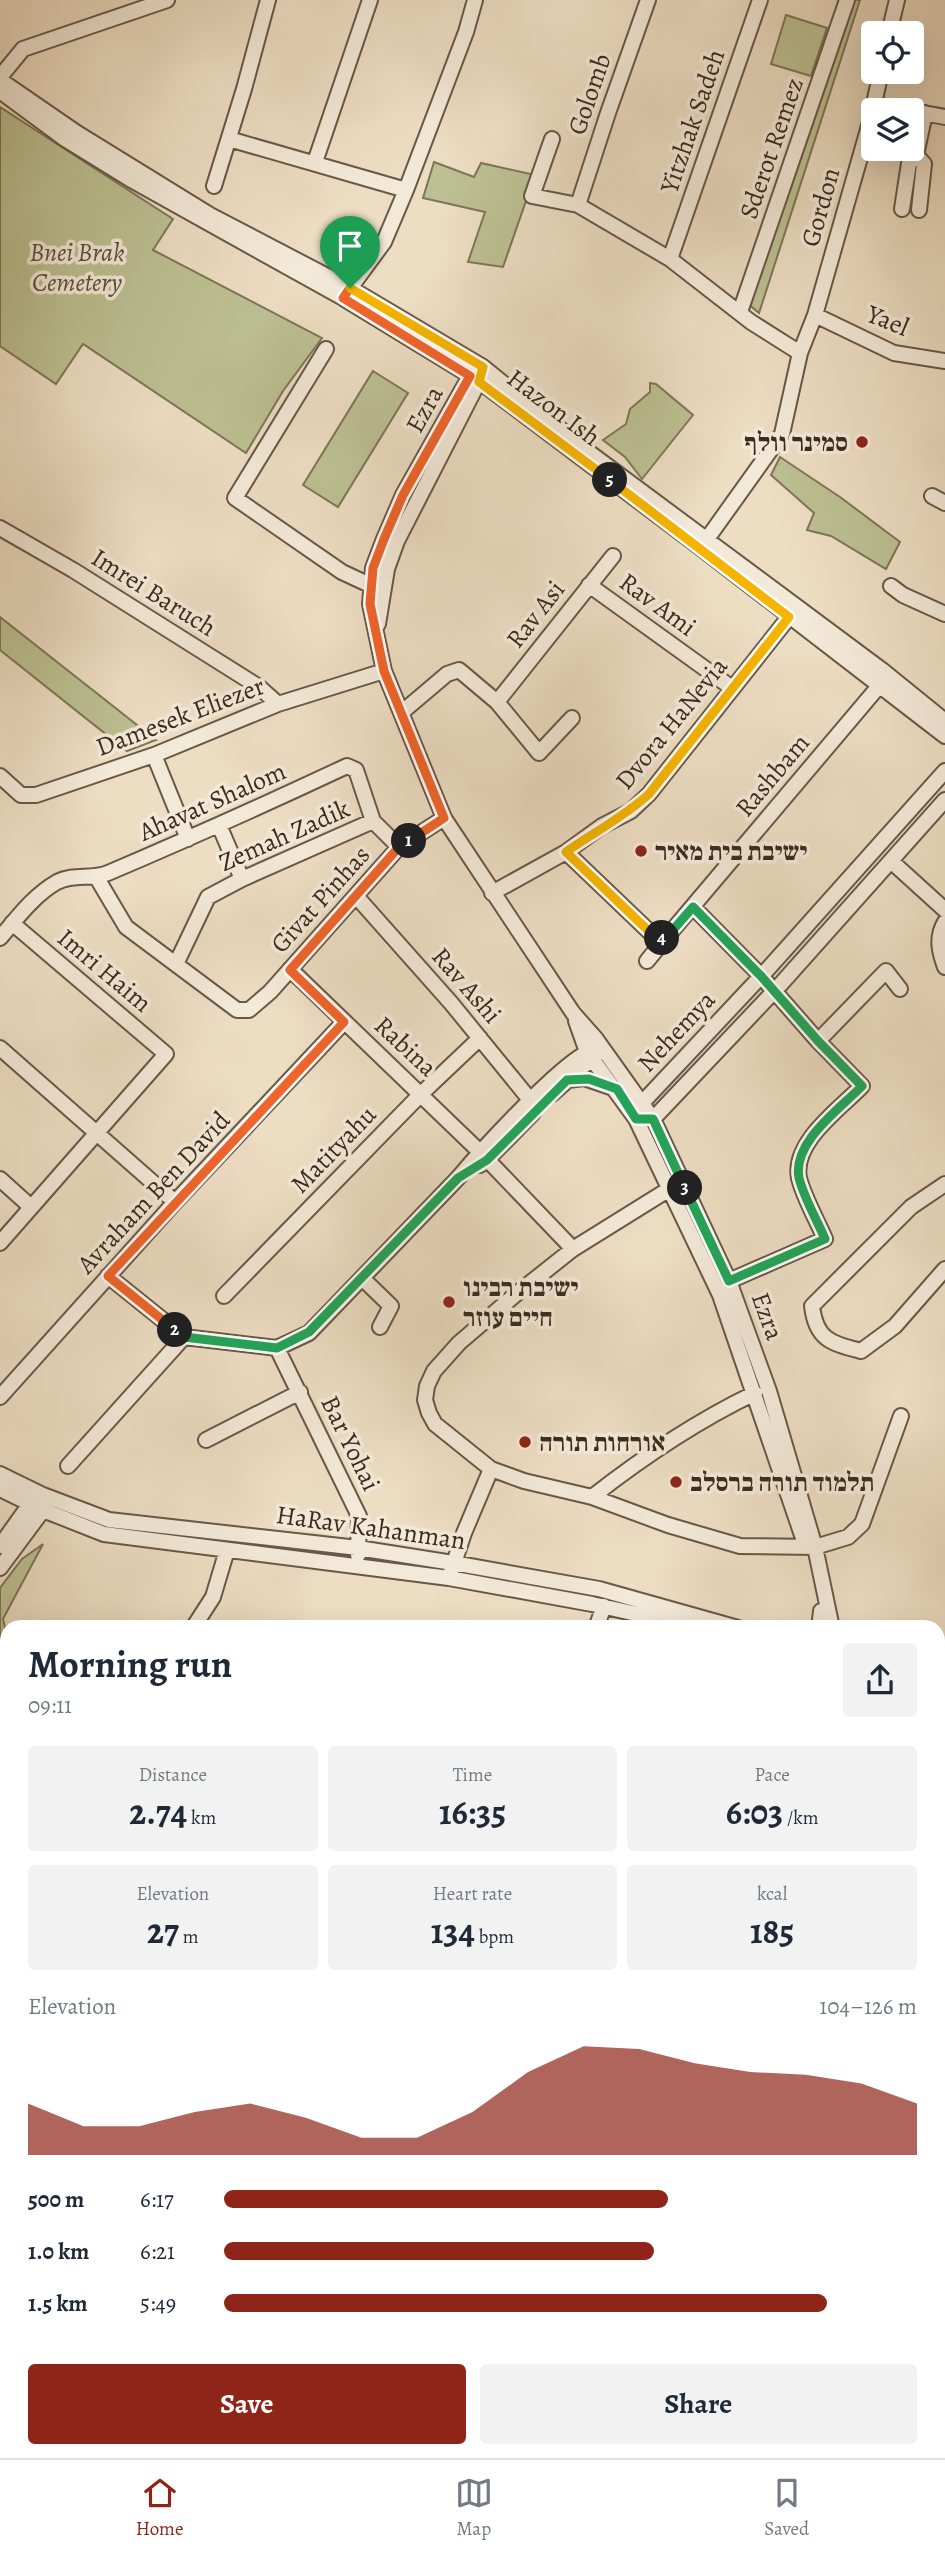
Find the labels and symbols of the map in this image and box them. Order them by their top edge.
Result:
street label: Yitzhak Sadeh [651,45,733,199]
street label: Golomb [559,49,620,140]
street label: Sderot Remez [731,73,812,223]
street label: Gordon [793,164,848,251]
pin [320,216,380,288]
park label: Bnei Brak Cemetery [30,235,124,300]
street label: Yael [861,296,914,345]
street label: Hazon Ish [500,361,608,454]
street label: Ezra [397,379,452,439]
place label: סמינר וולף [744,425,848,460]
marker: סמינר וולף [854,434,870,450]
pin: 5 [592,462,628,498]
street label: Imrei Baruch [85,540,223,645]
street label: Rav Ami [612,565,703,644]
street label: Rav Asi [498,573,573,655]
street label: Dvora HaNevia [607,650,736,797]
street label: Damesek Eliezer [91,668,270,765]
street label: Rashbam [727,726,818,824]
street label: Ahavat Shalom [132,753,291,850]
street label: Zemah Zadik [213,791,355,880]
pin: 1 [392,824,426,858]
place label: ישיבת בית מאיר [655,834,808,869]
street label: Givat Pinhas [263,838,378,961]
marker: ישיבת בית מאיר [633,843,649,859]
pin: 4 [644,920,680,956]
street label: Imri Haim [50,921,159,1020]
street label: Rav Ashi [424,940,510,1031]
street label: Nehemya [630,983,723,1080]
street label: Rabina [367,1008,445,1085]
street label: Matityahu [283,1097,385,1201]
street label: Avraham Ben David [68,1104,238,1282]
pin: 3 [668,1170,702,1206]
place label: ישיבת רבינו חיים עוזר [463,1270,578,1335]
street label: Ezra [743,1287,792,1345]
marker: ישיבת רבינו חיים עוזר [441,1294,457,1310]
pin: 2 [158,1312,192,1348]
street label: Bar Yohai [312,1390,389,1497]
place label: אורחות תורה [539,1425,665,1460]
marker: אורחות תורה [517,1434,533,1450]
place label: תלמוד תורה ברסלב [690,1465,874,1500]
marker: תלמוד תורה ברסלב [668,1474,684,1490]
street label: HaRav Kahanman [274,1497,468,1558]

